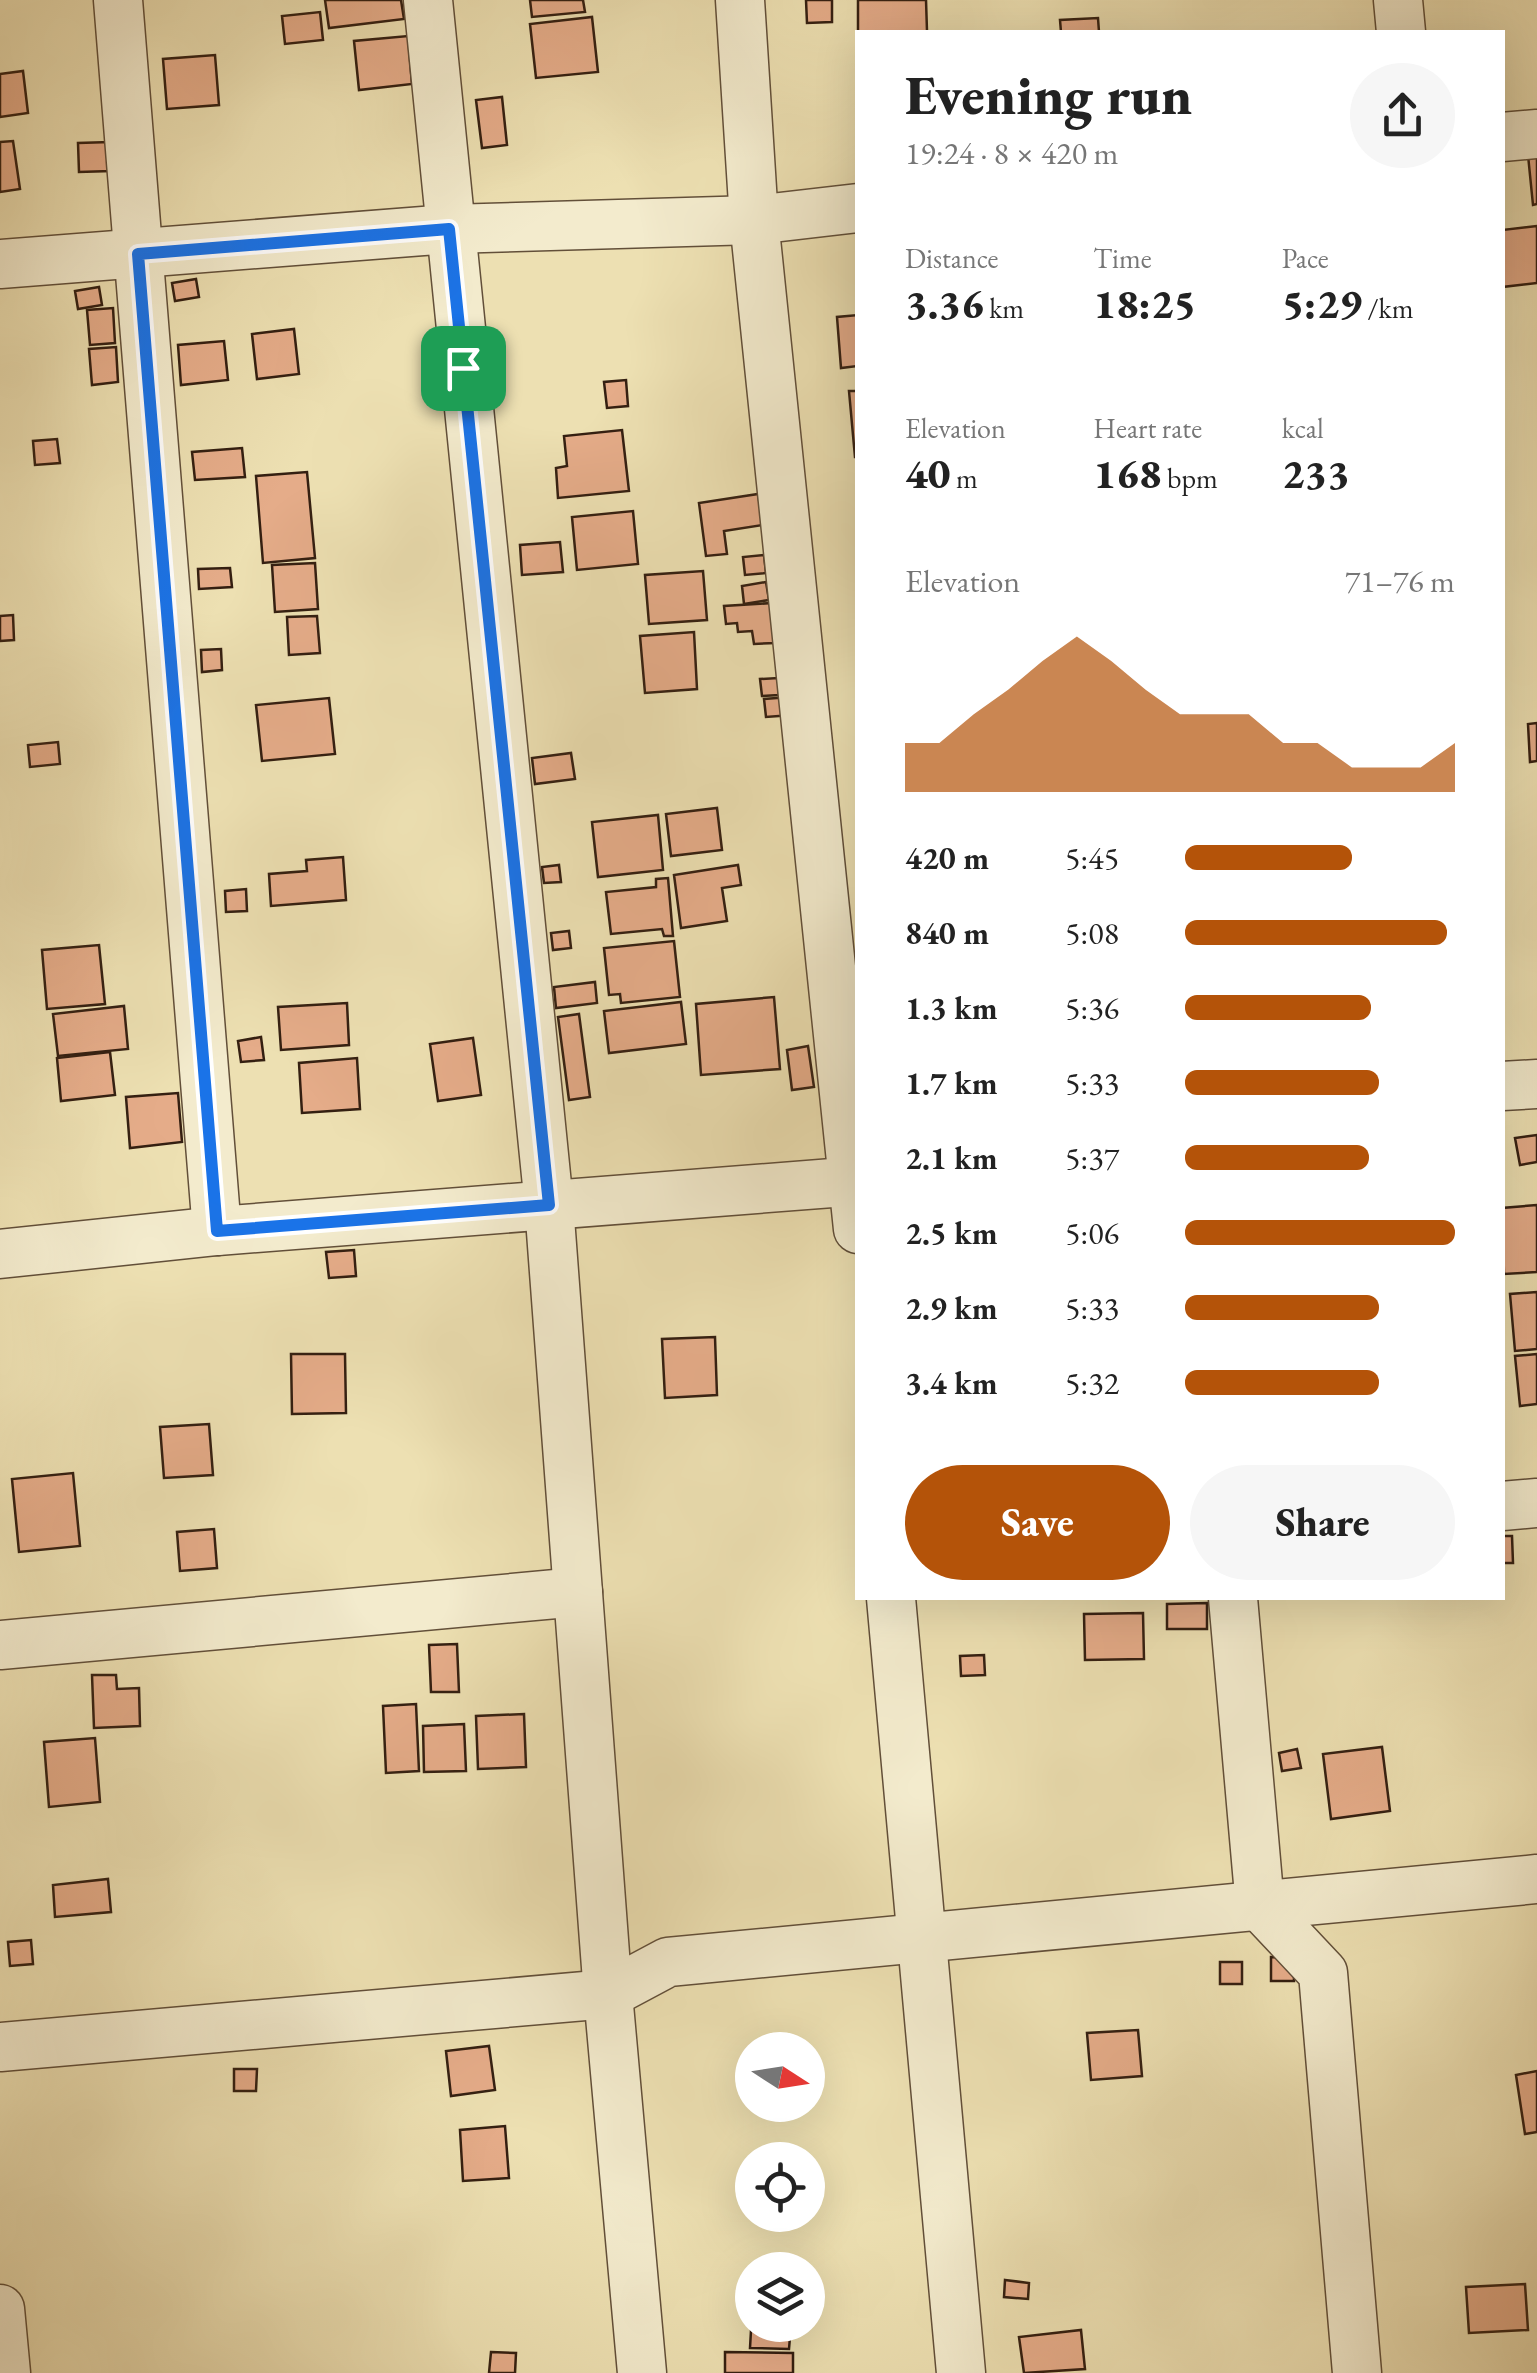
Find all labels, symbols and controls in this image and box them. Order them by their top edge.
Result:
text: Evening run [905,59,1192,130]
button: share [1350,63,1455,168]
text: 19:24 · 8 × 420 m [905,132,1118,174]
text: Distance [905,240,999,276]
text: Time [1093,240,1152,276]
text: Pace [1282,240,1329,276]
text: 3.36 [905,276,984,331]
text: 18:25 [1093,276,1196,331]
text: 5:29 [1282,276,1362,331]
text: km [984,290,1024,326]
text: /km [1362,290,1414,326]
pin [421,326,506,411]
icon: arrive [436,341,491,396]
text: Elevation [905,410,1006,446]
text: Heart rate [1093,410,1202,446]
text: kcal [1282,410,1324,446]
text: 40 [905,446,950,501]
text: 168 [1093,446,1161,501]
text: 233 [1282,446,1350,501]
text: m [950,460,978,496]
text: bpm [1161,460,1218,496]
text: Elevation [905,560,1020,602]
text: 71–76 m [1345,560,1455,602]
text: 420 m [905,837,989,879]
text: 5:45 [1065,837,1119,879]
text: 840 m [905,912,989,954]
text: 5:08 [1065,912,1119,954]
text: 1.3 km [905,987,998,1029]
text: 5:36 [1065,987,1119,1029]
text: 1.7 km [905,1062,998,1104]
text: 5:33 [1065,1062,1119,1104]
text: 2.1 km [905,1137,998,1179]
text: 5:37 [1065,1137,1119,1179]
text: 2.5 km [905,1212,998,1254]
text: 5:06 [1065,1212,1119,1254]
text: 2.9 km [905,1287,998,1329]
text: 5:33 [1065,1287,1119,1329]
text: 3.4 km [905,1362,998,1404]
text: 5:32 [1065,1362,1119,1404]
button: Save [905,1465,1170,1580]
button: Share [1190,1465,1455,1580]
north arrow [735,2032,825,2122]
map controls [735,2032,825,2342]
button: locate [735,2142,825,2232]
button: layers [735,2252,825,2342]

